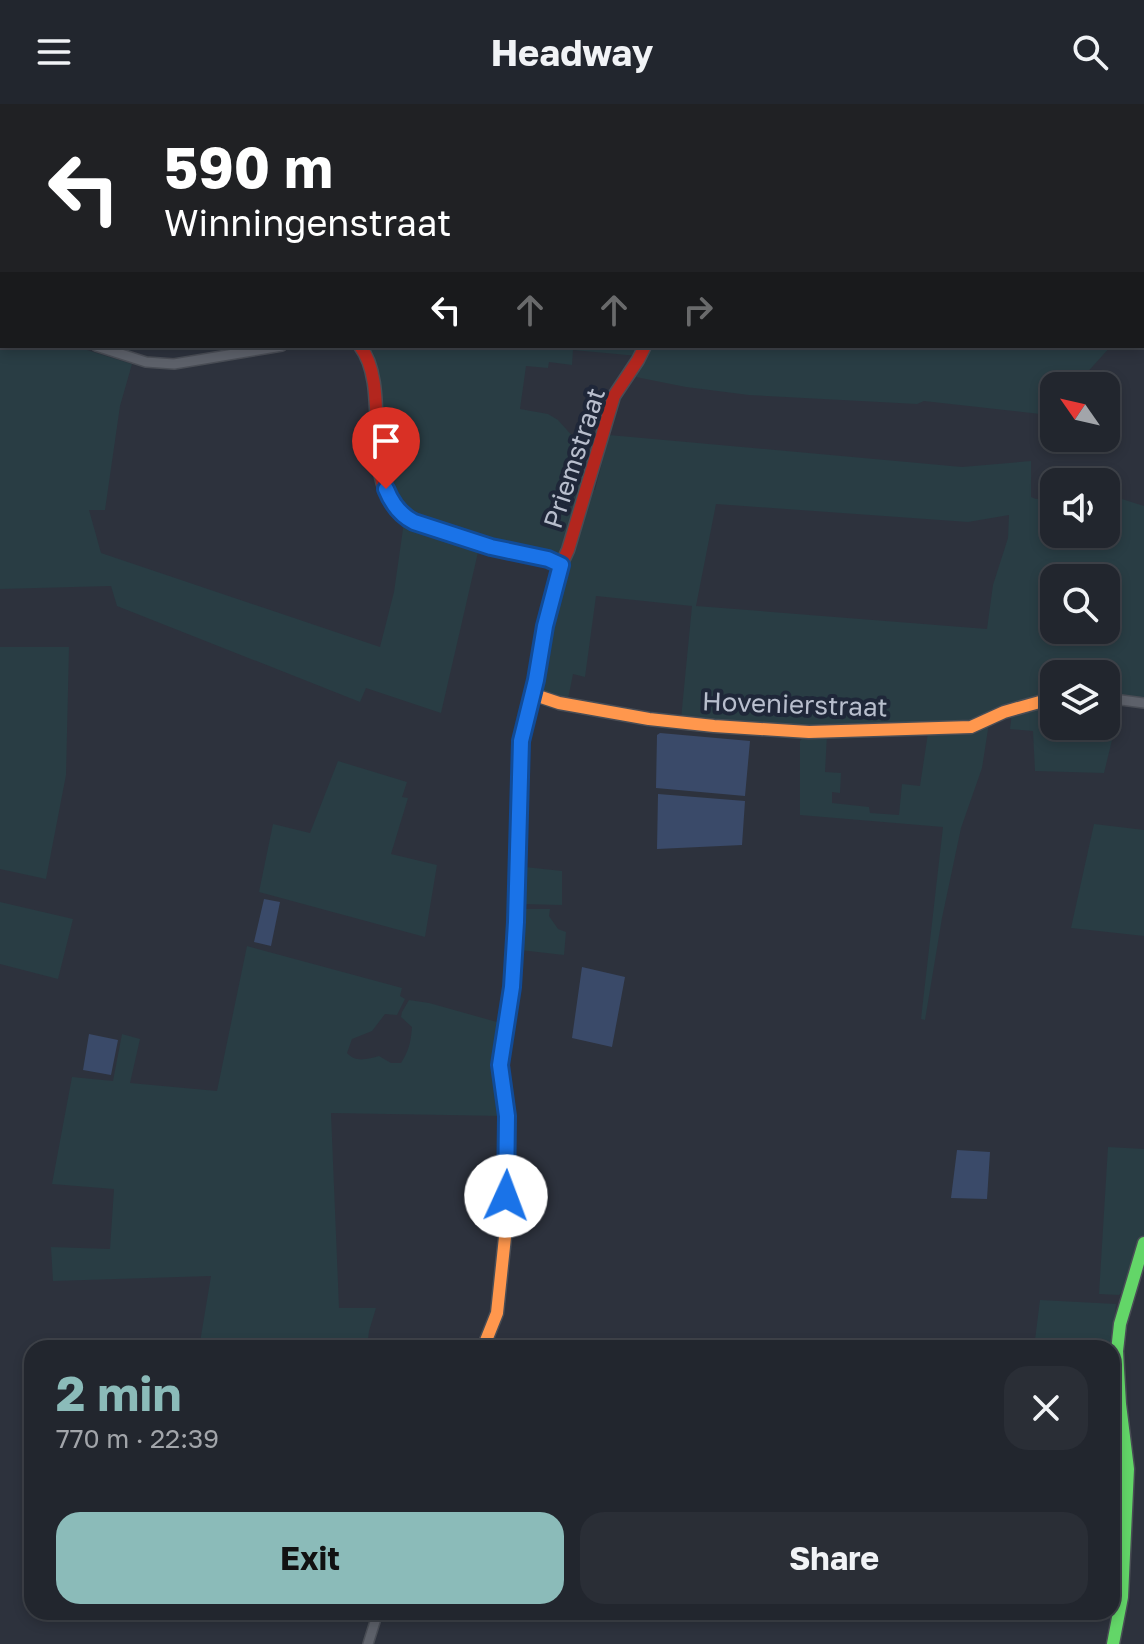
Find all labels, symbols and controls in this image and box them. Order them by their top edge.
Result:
icon: menu [32,30,76,74]
icon: search [1068,30,1112,74]
text: Headway [491,31,653,74]
text: 590 m [164,133,333,200]
icon: left [32,136,136,240]
text: Winningenstraat [164,201,451,244]
icon: left [424,288,468,332]
icon: ahead [508,288,552,332]
icon: ahead [592,288,636,332]
icon: right [676,288,720,332]
north arrow [1040,372,1120,452]
map controls [1040,372,1120,740]
street label: Priemstraat [537,384,611,532]
pin [352,407,420,489]
icon: arrive [364,419,408,463]
button: sound [1040,468,1120,548]
button: search [1040,564,1120,644]
button: layers [1040,660,1120,740]
street label: Hovenierstraat [702,685,888,723]
position arrow [464,1154,548,1238]
text: 2 min [56,1364,181,1422]
button: close [1004,1366,1088,1450]
text: 770 m · 22:39 [56,1423,219,1454]
button: Exit [56,1512,564,1604]
button: Share [580,1512,1088,1604]

